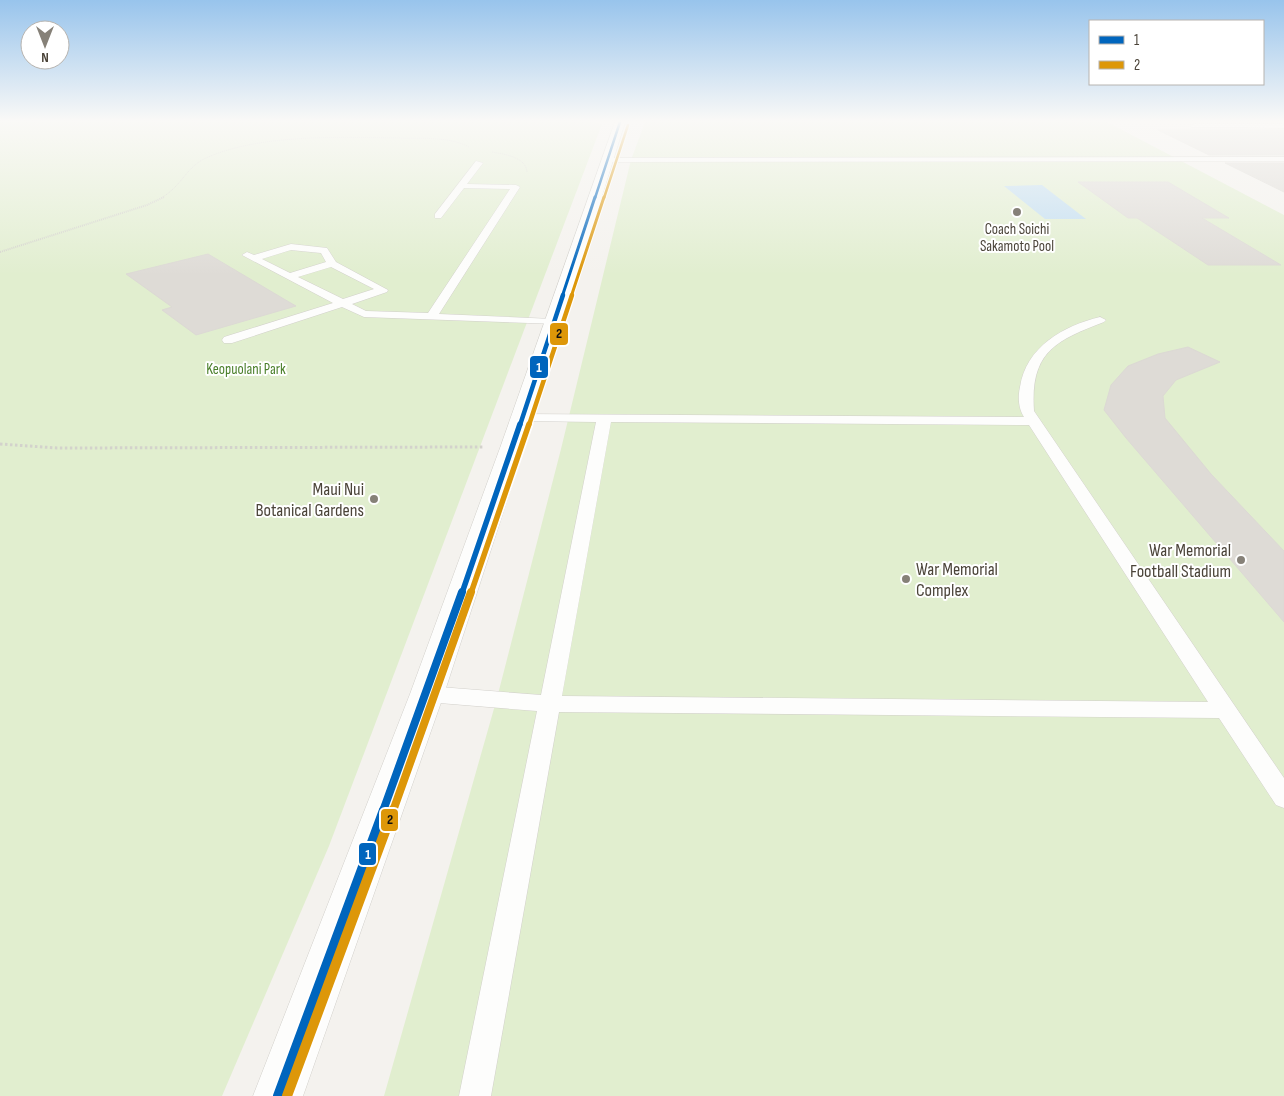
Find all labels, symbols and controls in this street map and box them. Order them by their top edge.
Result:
north arrow [20,20,70,70]
legend [1089,20,1264,85]
text: 1 [1134,31,1140,50]
text: N [41,49,49,66]
text: 2 [1134,56,1140,75]
marker: Coach Soichi Sakamoto Pool [1011,206,1023,218]
place label: Coach Soichi Sakamoto Pool [980,220,1054,256]
line badge: 2 [549,322,569,346]
text: 2 [556,325,562,342]
line badge: 1 [529,355,549,379]
text: 1 [536,359,542,376]
park label: Keopuolani Park [206,360,286,379]
place label: Maui Nui Botanical Gardens [255,479,364,521]
marker: Maui Nui Botanical Gardens [368,493,380,505]
place label: War Memorial Football Stadium [1130,540,1231,582]
marker: War Memorial Football Stadium [1235,554,1247,566]
place label: War Memorial Complex [916,559,998,601]
marker: War Memorial Complex [900,573,912,585]
line badge: 2 [380,808,399,832]
text: 2 [387,811,393,828]
line badge: 1 [358,842,377,866]
text: 1 [365,846,371,863]

